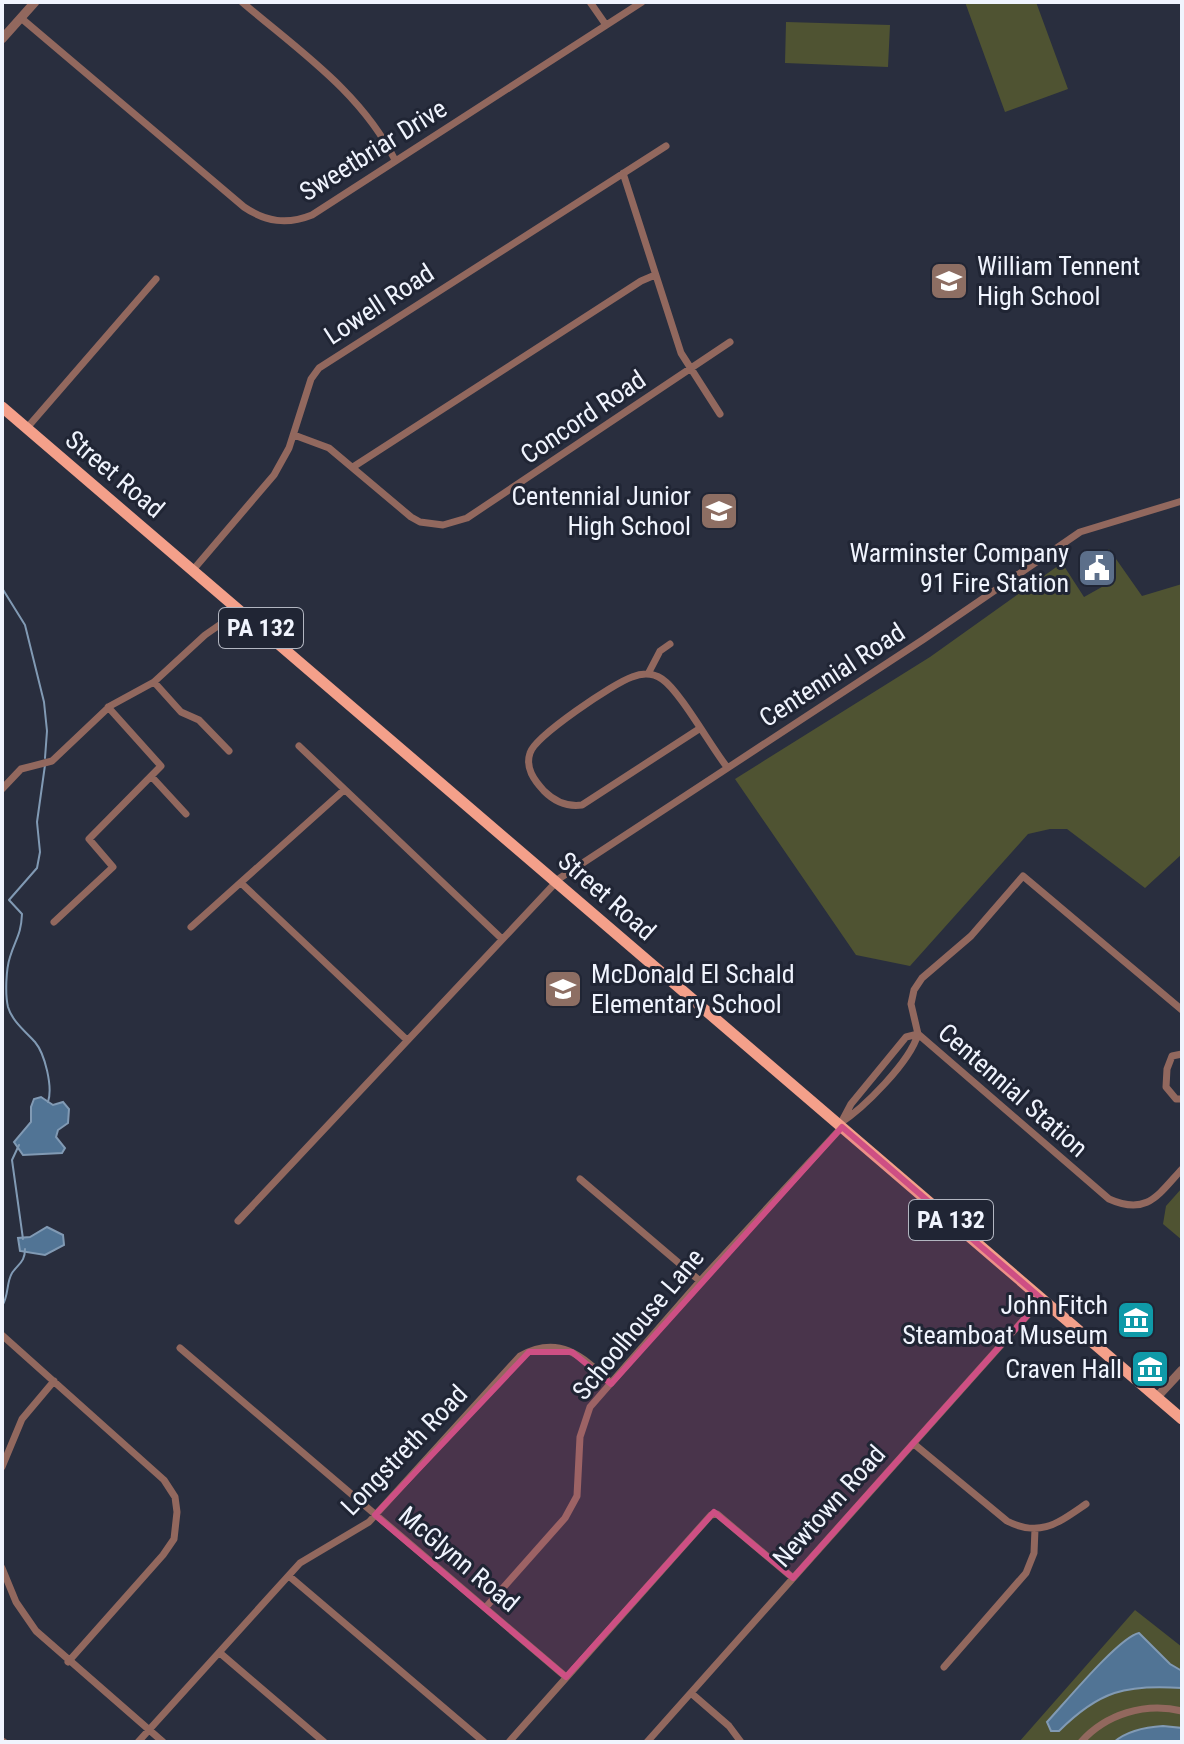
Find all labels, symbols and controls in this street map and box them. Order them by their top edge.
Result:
street label: Sweetbriar Drive [294,93,452,207]
place label: William Tennent High School [977,251,1140,311]
street label: Lowell Road [319,257,439,351]
school or university icon: William Tennent High School [928,260,970,302]
street label: Concord Road [515,364,651,470]
street label: Street Road [60,424,170,524]
place label: Centennial Junior High School [511,481,691,541]
school or university icon: Centennial Junior High School [698,490,740,532]
place label: Warminster Company 91 Fire Station [849,538,1069,598]
public building icon: Warminster Company 91 Fire Station [1076,547,1118,589]
road number: PA 132 [219,608,303,648]
street label: Centennial Road [754,617,910,733]
street label: Street Road [552,846,662,946]
place label: McDonald El Schald Elementary School [591,959,795,1019]
school or university icon: McDonald El Schald Elementary School [542,968,584,1010]
street label: Centennial Station [932,1017,1094,1163]
road number: PA 132 [909,1200,993,1240]
street label: Schoolhouse Lane [566,1242,710,1406]
place label: John Fitch Steamboat Museum [902,1290,1108,1350]
museum icon: John Fitch Steamboat Museum [1115,1299,1157,1341]
museum icon: Craven Hall [1129,1348,1171,1390]
place label: Craven Hall [1005,1354,1122,1384]
street label: Longstreth Road [335,1379,473,1521]
street label: Newtown Road [767,1439,891,1573]
street label: McGlynn Road [393,1500,525,1618]

